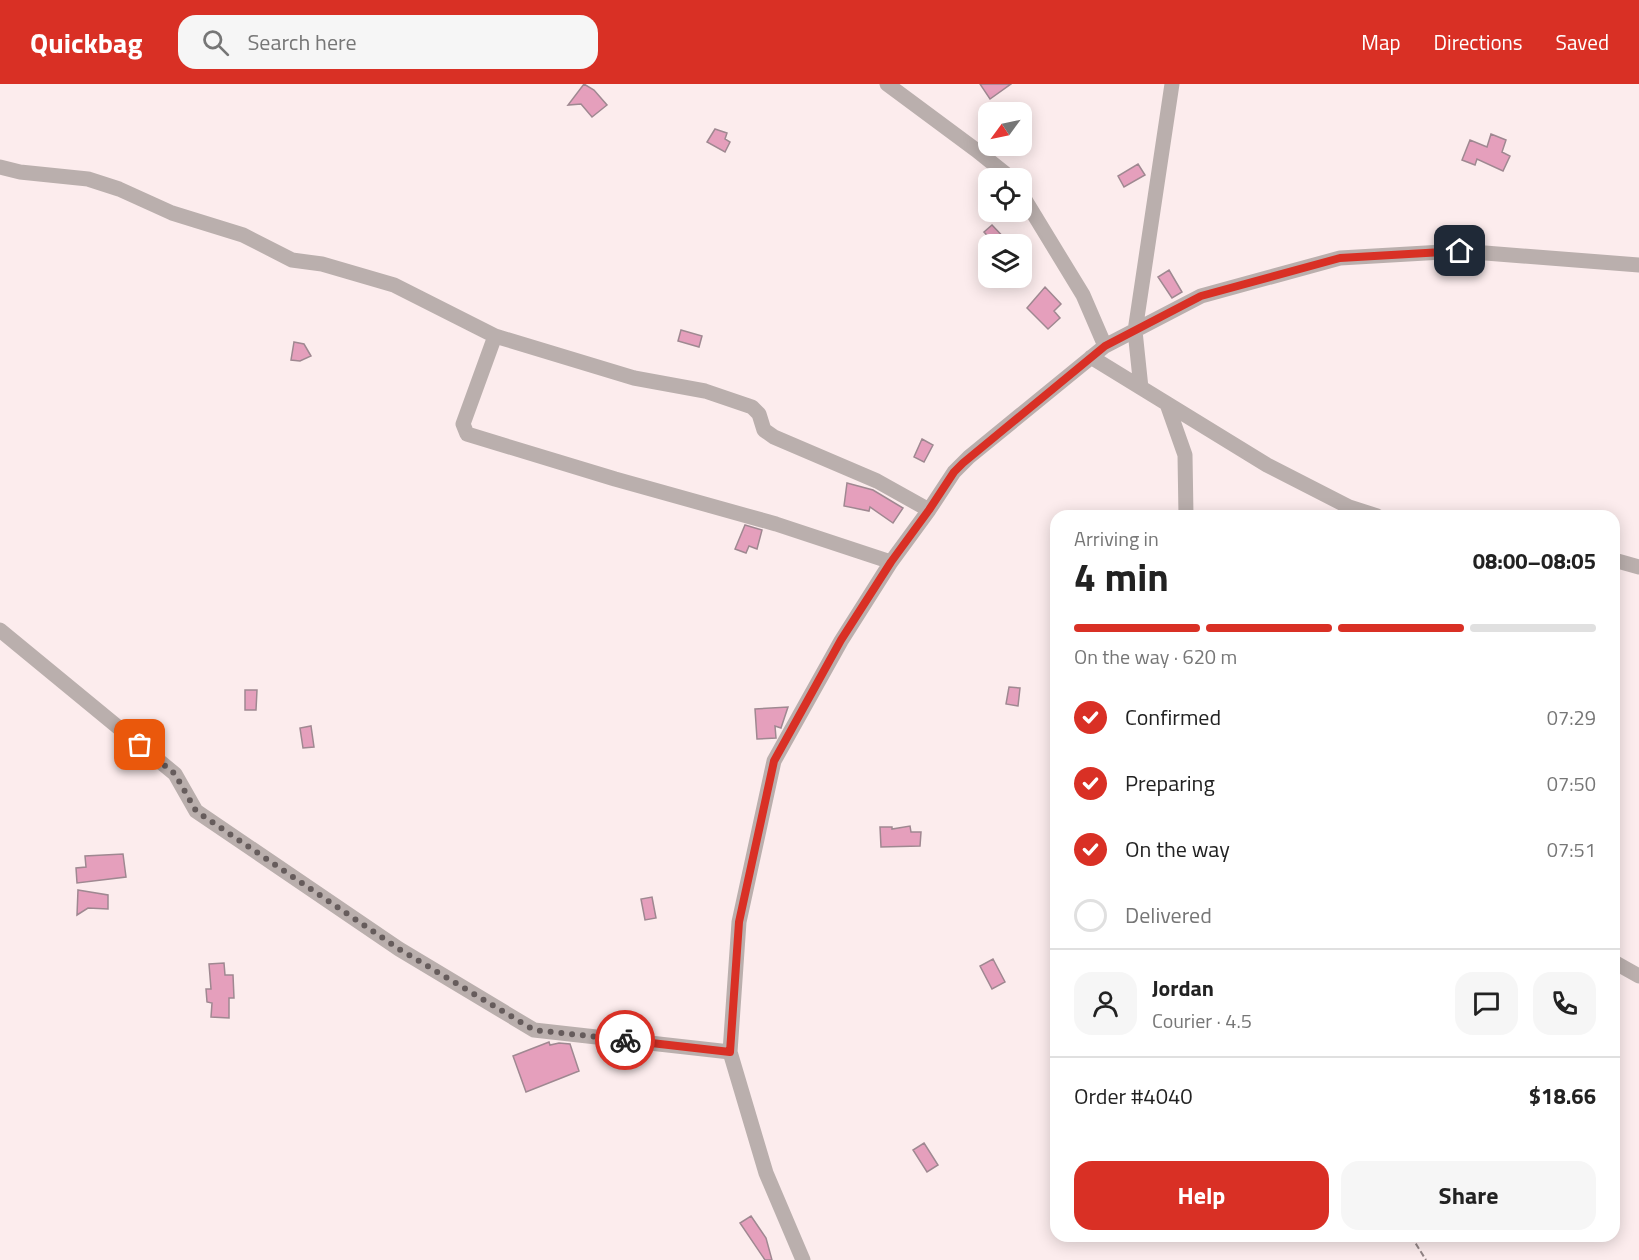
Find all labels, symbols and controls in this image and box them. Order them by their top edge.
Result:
search box [178,15,598,69]
text: Quickbag [30,21,142,64]
text: Search here [247,25,357,59]
icon: search [199,26,232,59]
text: Map [1361,26,1401,58]
text: Directions [1434,26,1523,58]
text: Saved [1556,26,1609,58]
north arrow [978,102,1032,156]
map controls [978,102,1032,288]
button: locate [978,168,1032,222]
pin [1434,225,1485,276]
button: layers [978,234,1032,288]
icon: home [1443,234,1476,267]
text: Arriving in [1074,523,1159,554]
text: 08:00–08:05 [1473,544,1596,578]
text: 4 min [1074,547,1169,606]
text: On the way · 620 m [1074,641,1237,672]
text: Confirmed [1125,700,1221,734]
icon: check [1074,701,1107,734]
text: 07:29 [1547,702,1596,733]
pin [114,719,165,770]
icon: bag [123,728,156,761]
text: Preparing [1125,766,1215,800]
icon: check [1074,767,1107,800]
text: 07:50 [1547,768,1596,799]
text: On the way [1125,832,1230,866]
icon: check [1074,833,1107,866]
text: 07:51 [1547,834,1596,865]
text: Delivered [1125,898,1212,932]
text: Jordan [1152,971,1214,1005]
button: person [1074,972,1137,1035]
button: chat [1455,972,1518,1035]
button: phone [1533,972,1596,1035]
text: Courier · 4.5 [1152,1005,1252,1036]
courier [595,1010,655,1070]
icon: bike [609,1024,642,1057]
text: Order #4040 [1074,1079,1193,1113]
text: $18.66 [1529,1079,1596,1113]
button: Help [1074,1161,1329,1230]
button: Share [1341,1161,1596,1230]

